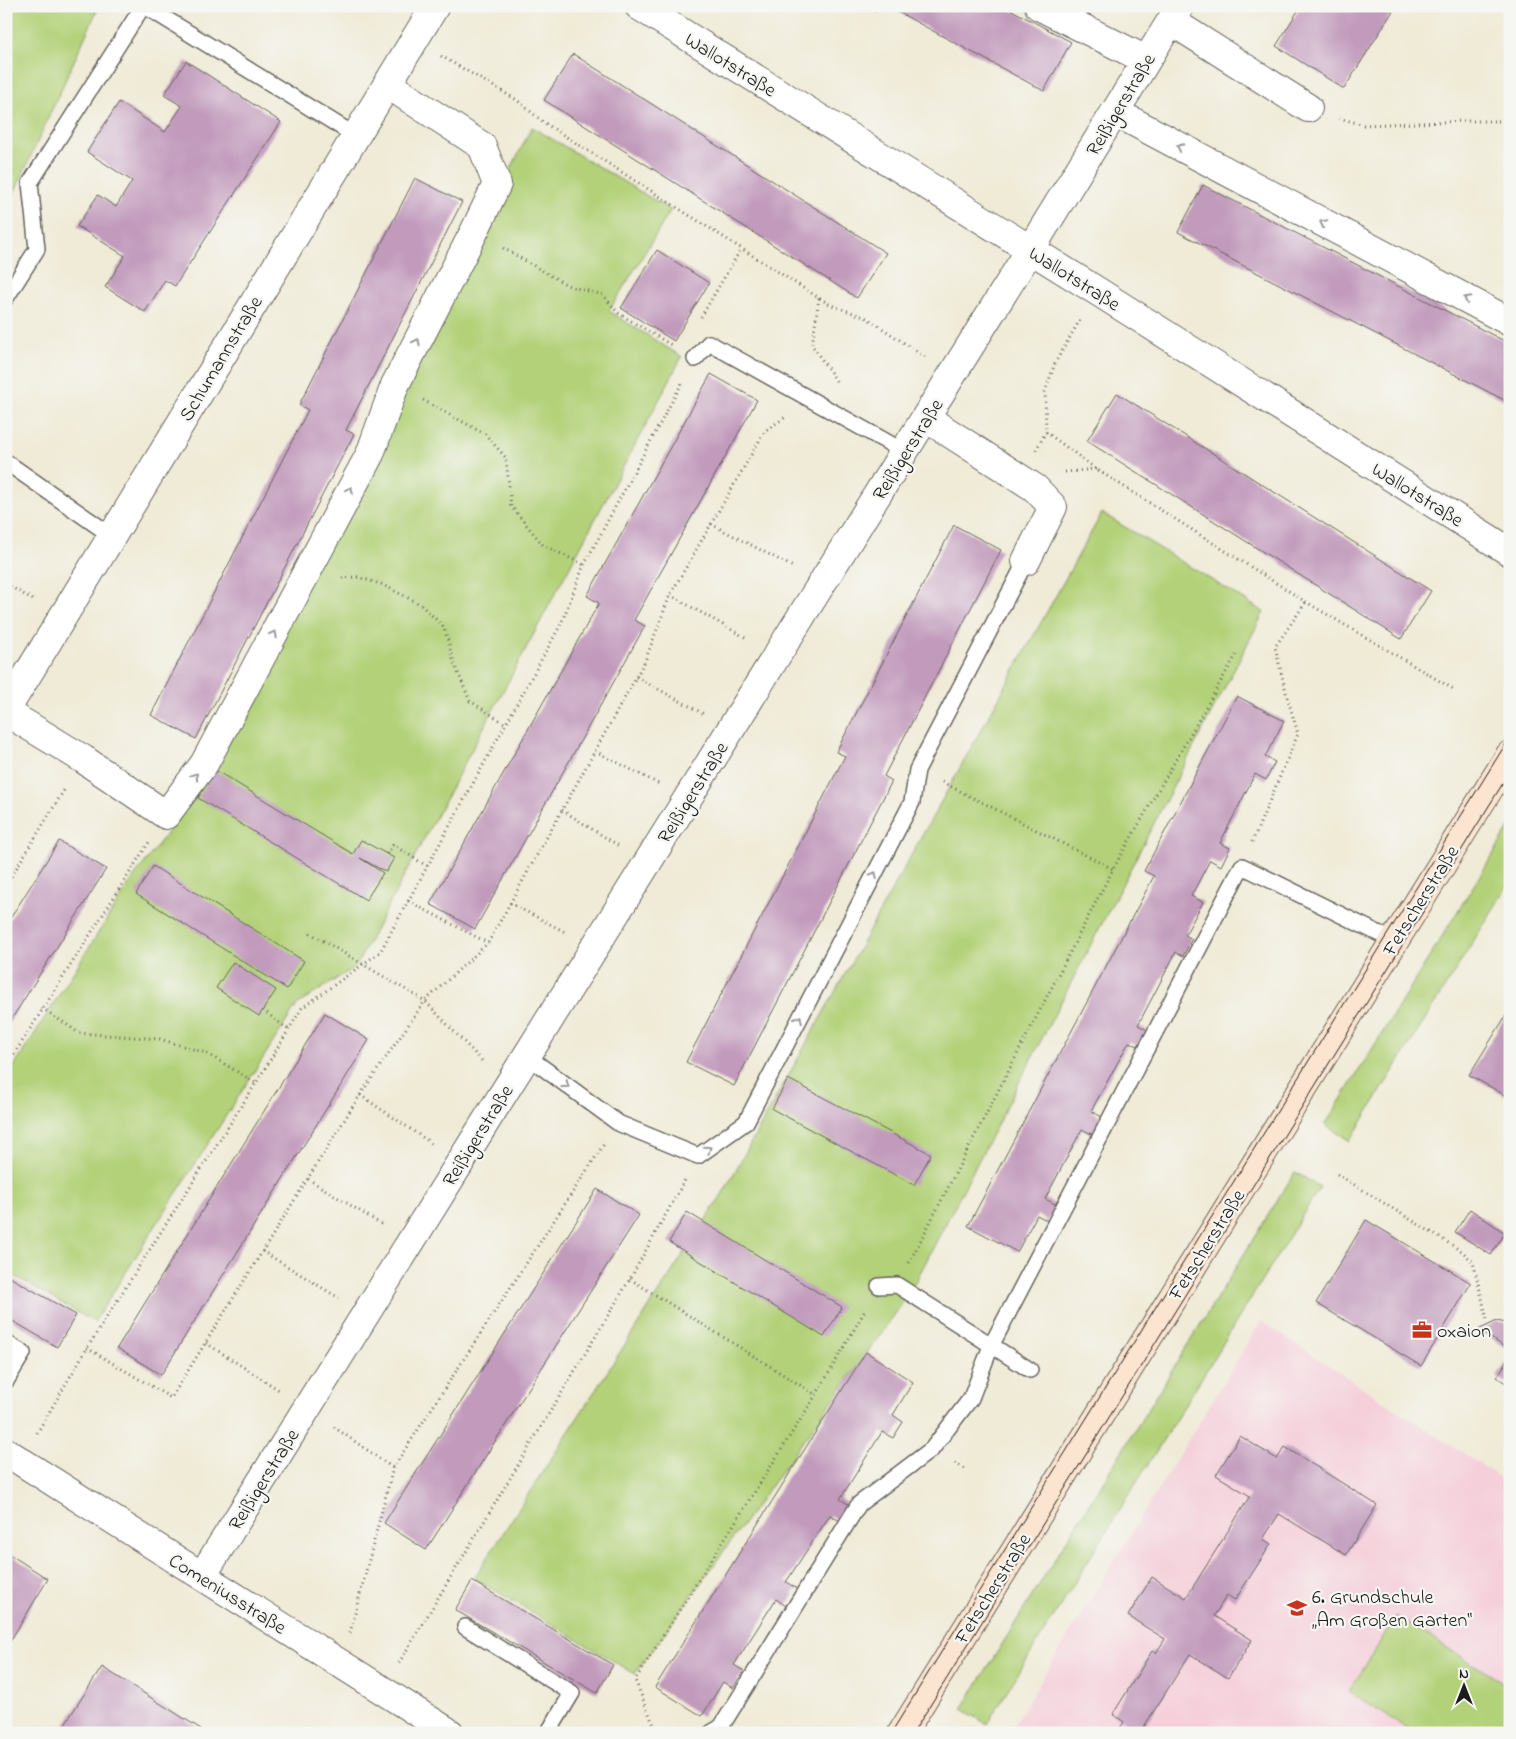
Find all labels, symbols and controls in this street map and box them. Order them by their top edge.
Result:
street label: Wallotstraße [678,26,781,106]
street label: Reißigerstraße [1080,48,1165,163]
one-way arrow [1176,143,1185,153]
one-way arrow [1319,219,1328,229]
street label: Wallotstraße [1022,240,1125,320]
street label: Schumannstraße [173,291,271,428]
one-way arrow [1463,295,1472,305]
one-way arrow [411,339,421,348]
street label: Reißigerstraße [866,394,953,507]
street label: Wallotstraße [1365,456,1468,536]
one-way arrow [344,487,354,496]
one-way arrow [268,630,278,639]
street label: Reißigerstraße [651,737,738,850]
one-way arrow [190,773,198,782]
street label: Fetscherstraße [1376,840,1468,963]
one-way arrow [868,871,878,880]
one-way arrow [793,1015,803,1024]
one-way arrow [560,1079,570,1088]
street label: Reißigerstraße [436,1080,523,1193]
one-way arrow [702,1146,712,1155]
street label: Fetscherstraße [1162,1184,1254,1307]
place label: oxaion [1437,1318,1491,1347]
office icon: oxaion [1411,1319,1433,1341]
street label: Reißigerstraße [222,1424,309,1537]
street label: Fetscherstraße [948,1528,1040,1651]
street label: Comeniusstraße [162,1547,291,1643]
place label: 6. Grundschule „Am Großen Garten“ [1312,1584,1472,1636]
school or university icon: 6. Grundschule „Am Großen Garten“ [1286,1597,1308,1619]
north arrow [1438,1662,1488,1712]
text: N [1459,1664,1469,1685]

